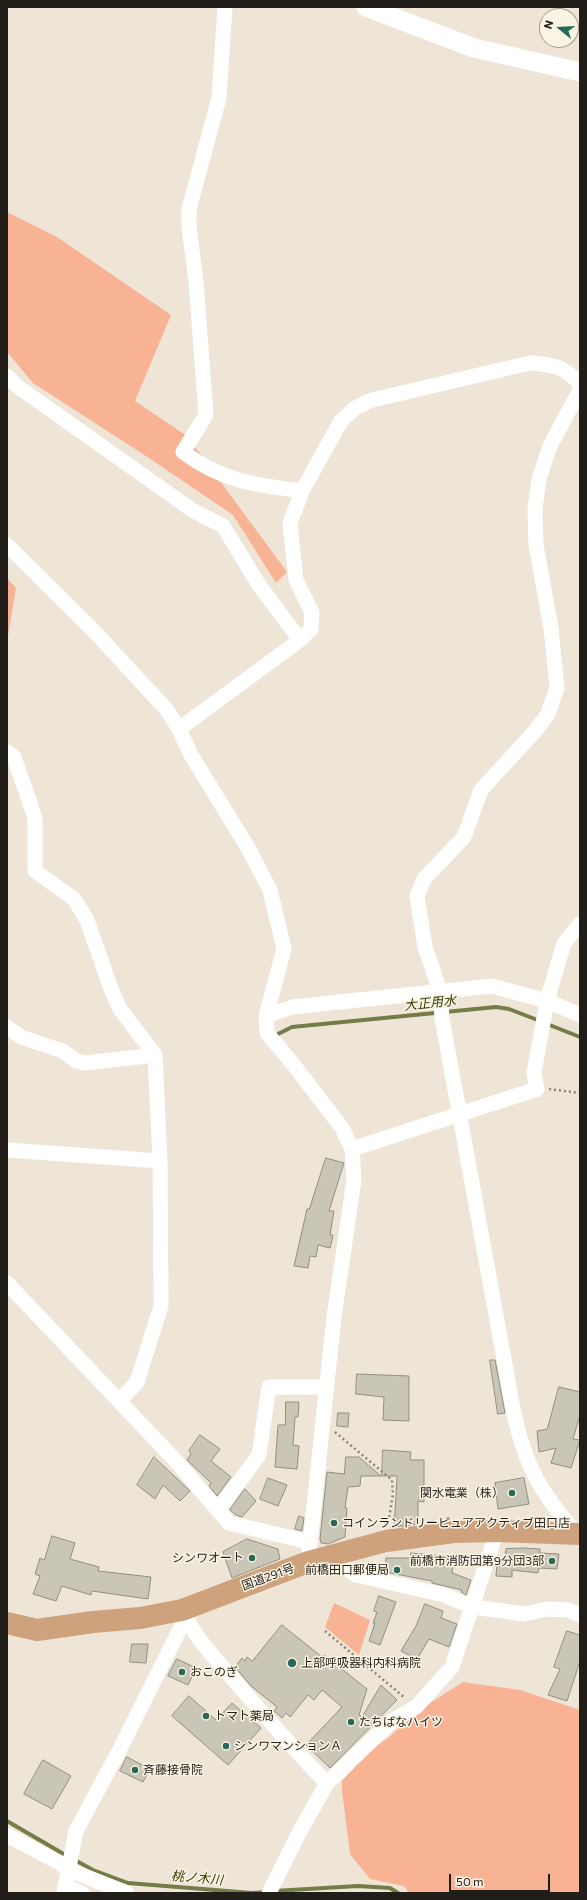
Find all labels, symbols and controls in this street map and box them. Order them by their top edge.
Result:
north arrow [539,8,579,48]
text: N [541,19,556,30]
water label: 大正用水 [403,993,457,1013]
place label: 関水電業（株） [420,1486,504,1500]
marker: 関水電業（株） [507,1488,517,1498]
place label: コインランドリーピュアアクティブ田口店 [342,1516,570,1530]
marker: コインランドリーピュアアクティブ田口店 [329,1518,339,1528]
place label: シンワオート [172,1551,244,1565]
marker: シンワオート [247,1553,257,1563]
place label: 前橋市消防団第9分団3部 [410,1554,544,1568]
marker: 前橋市消防団第9分団3部 [547,1556,557,1566]
street label: 国道291号 [240,1561,296,1593]
place label: 前橋田口郵便局 [305,1563,389,1577]
marker: 前橋田口郵便局 [392,1565,402,1575]
place label: 上部呼吸器科内科病院 [301,1656,421,1670]
marker: 上部呼吸器科内科病院 [286,1657,298,1669]
place label: おこのぎ [190,1665,238,1679]
marker: おこのぎ [177,1667,187,1677]
place label: トマト薬局 [214,1709,274,1723]
marker: トマト薬局 [201,1711,211,1721]
place label: たちばなハイツ [359,1715,443,1729]
marker: たちばなハイツ [346,1717,356,1727]
place label: シンワマンションＡ [234,1739,342,1753]
marker: シンワマンションＡ [221,1741,231,1751]
place label: 斉藤接骨院 [143,1763,203,1777]
marker: 斉藤接骨院 [130,1765,140,1775]
scale bar [451,1866,552,1892]
water label: 桃ノ木川 [170,1868,224,1888]
text: 50 m [456,1874,484,1888]

